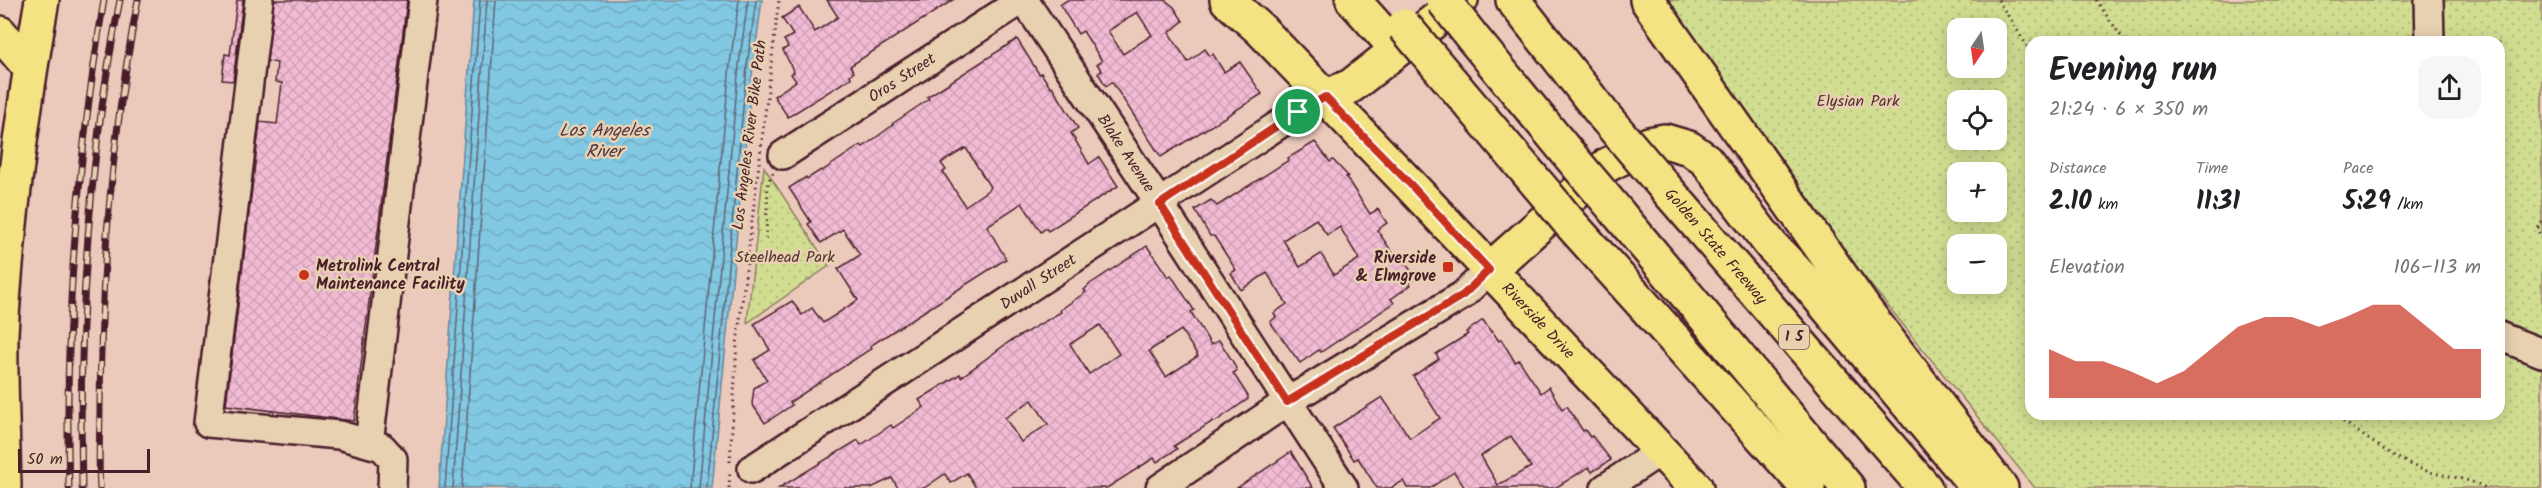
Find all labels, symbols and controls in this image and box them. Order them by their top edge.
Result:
north arrow [1947,18,2007,78]
map controls [1947,18,2007,294]
street label: Los Angeles River Bike Path [726,38,774,232]
text: Evening run [2049,45,2217,98]
street label: Oros Street [863,46,942,109]
button: share [2418,56,2481,119]
pin [1272,86,1323,137]
park label: Elysian Park [1817,89,1900,114]
button: locate [1947,90,2007,150]
text: 21:24 · 6 × 350 m [2049,94,2208,126]
icon: arrive [1281,95,1314,128]
street label: Blake Avenue [1091,109,1161,197]
water label: Los Angeles River [559,117,651,167]
text: Distance [2049,156,2107,181]
text: Time [2196,156,2228,181]
text: Pace [2343,156,2374,181]
button: + [1947,162,2007,222]
text: 2.10 [2049,181,2092,223]
text: 11:31 [2196,181,2240,223]
text: 5:29 [2343,181,2391,223]
street label: Golden State Freeway [1658,182,1774,310]
text: km [2092,192,2118,217]
text: /km [2391,192,2423,217]
button: − [1947,234,2007,294]
park label: Steelhead Park [735,245,835,270]
place label: Riverside & Elmgrove [1356,246,1436,289]
street label: Duvall Street [995,247,1082,316]
text: Elevation [2049,252,2125,284]
text: 106–113 m [2393,252,2481,284]
place label: Metrolink Central Maintenance Facility [316,254,465,297]
marker: Riverside & Elmgrove [1441,260,1455,274]
marker: Metrolink Central Maintenance Facility [297,268,311,282]
street label: Riverside Drive [1495,276,1581,365]
road number: I 5 [1779,325,1809,349]
scale bar [18,446,150,474]
text: 50 m [27,447,63,472]

